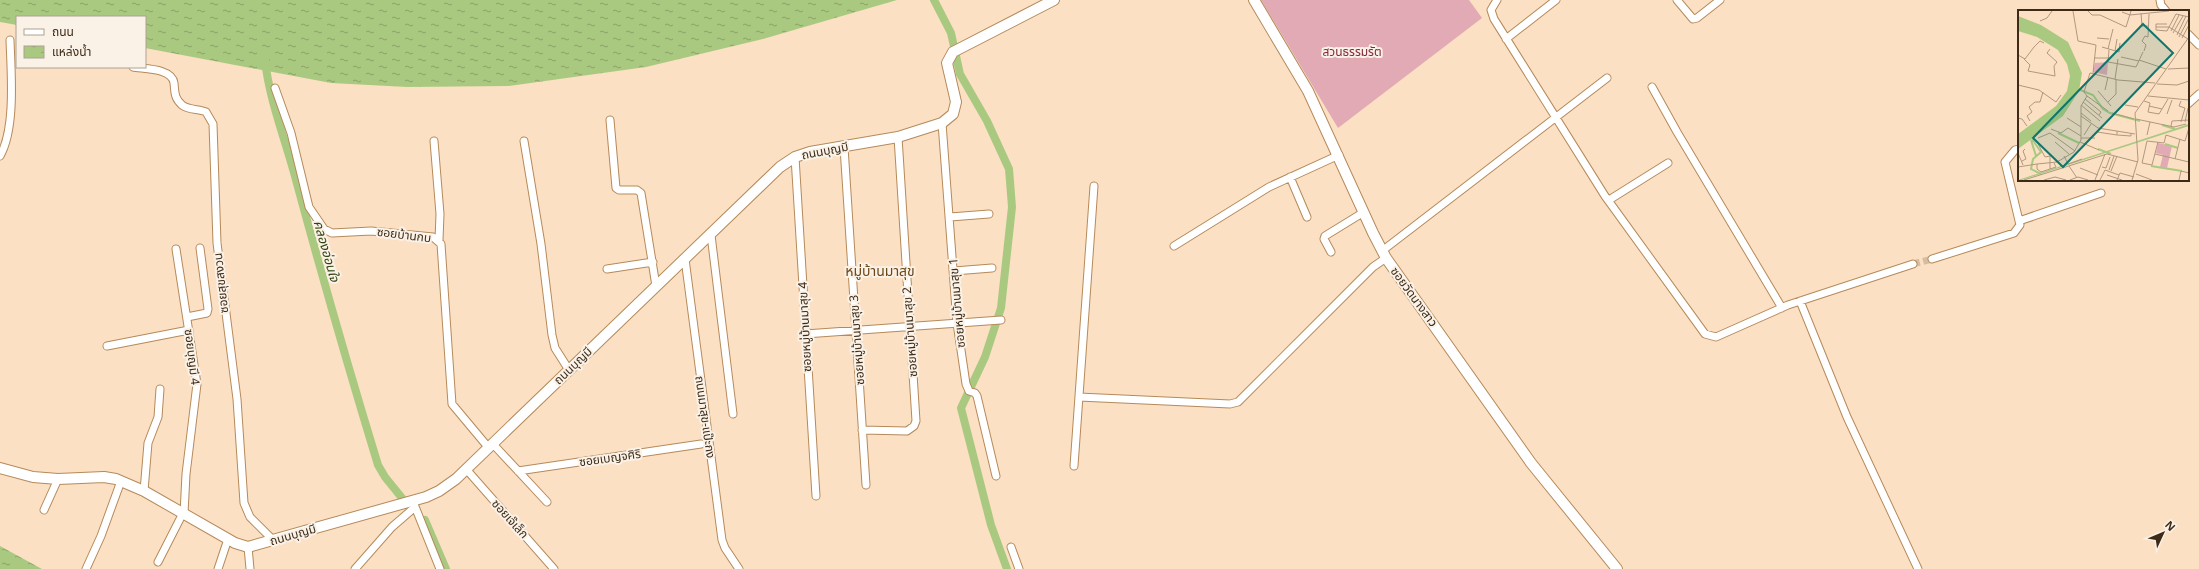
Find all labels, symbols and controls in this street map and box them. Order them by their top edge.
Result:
inset map [2018,10,2189,181]
legend [16,16,146,68]
text: ถนน [52,23,74,40]
text: แหล่งน้ำ [52,43,91,60]
park label: สวนธรรมรัต [1322,43,1382,60]
street label: ถนนบุญมี [800,138,850,163]
water label: คลองอ่อนใจ [310,218,345,285]
street label: ซอยบ้านกบ [376,223,432,246]
street label: ซอยสุขสงวน [209,252,232,314]
street label: ซอยหมู่บ้านมาสุข 1 [944,257,969,349]
district label: หมู่บ้านมาสุข [845,261,915,280]
street label: ซอยวัดนางสาว [1387,263,1442,330]
street label: ซอยหมู่บ้านมาสุข 4 [794,281,815,373]
street label: ซอยหมู่บ้านมาสุข 2 [898,286,921,378]
street label: ซอยหมู่บ้านมาสุข 3 [845,294,868,386]
street label: ซอยบุญมี 4 [181,328,204,386]
street label: ถนนบุญมี [550,343,596,388]
street label: ถนนมาสุข-แป๊ะกง [691,375,720,459]
street label: ซอยเบญจศิริ [578,445,642,470]
street label: ซอยเจ๊เล็ก [488,495,533,542]
north arrow [2143,513,2183,553]
text: N [2162,517,2179,534]
street label: ถนนบุญมี [268,520,318,549]

